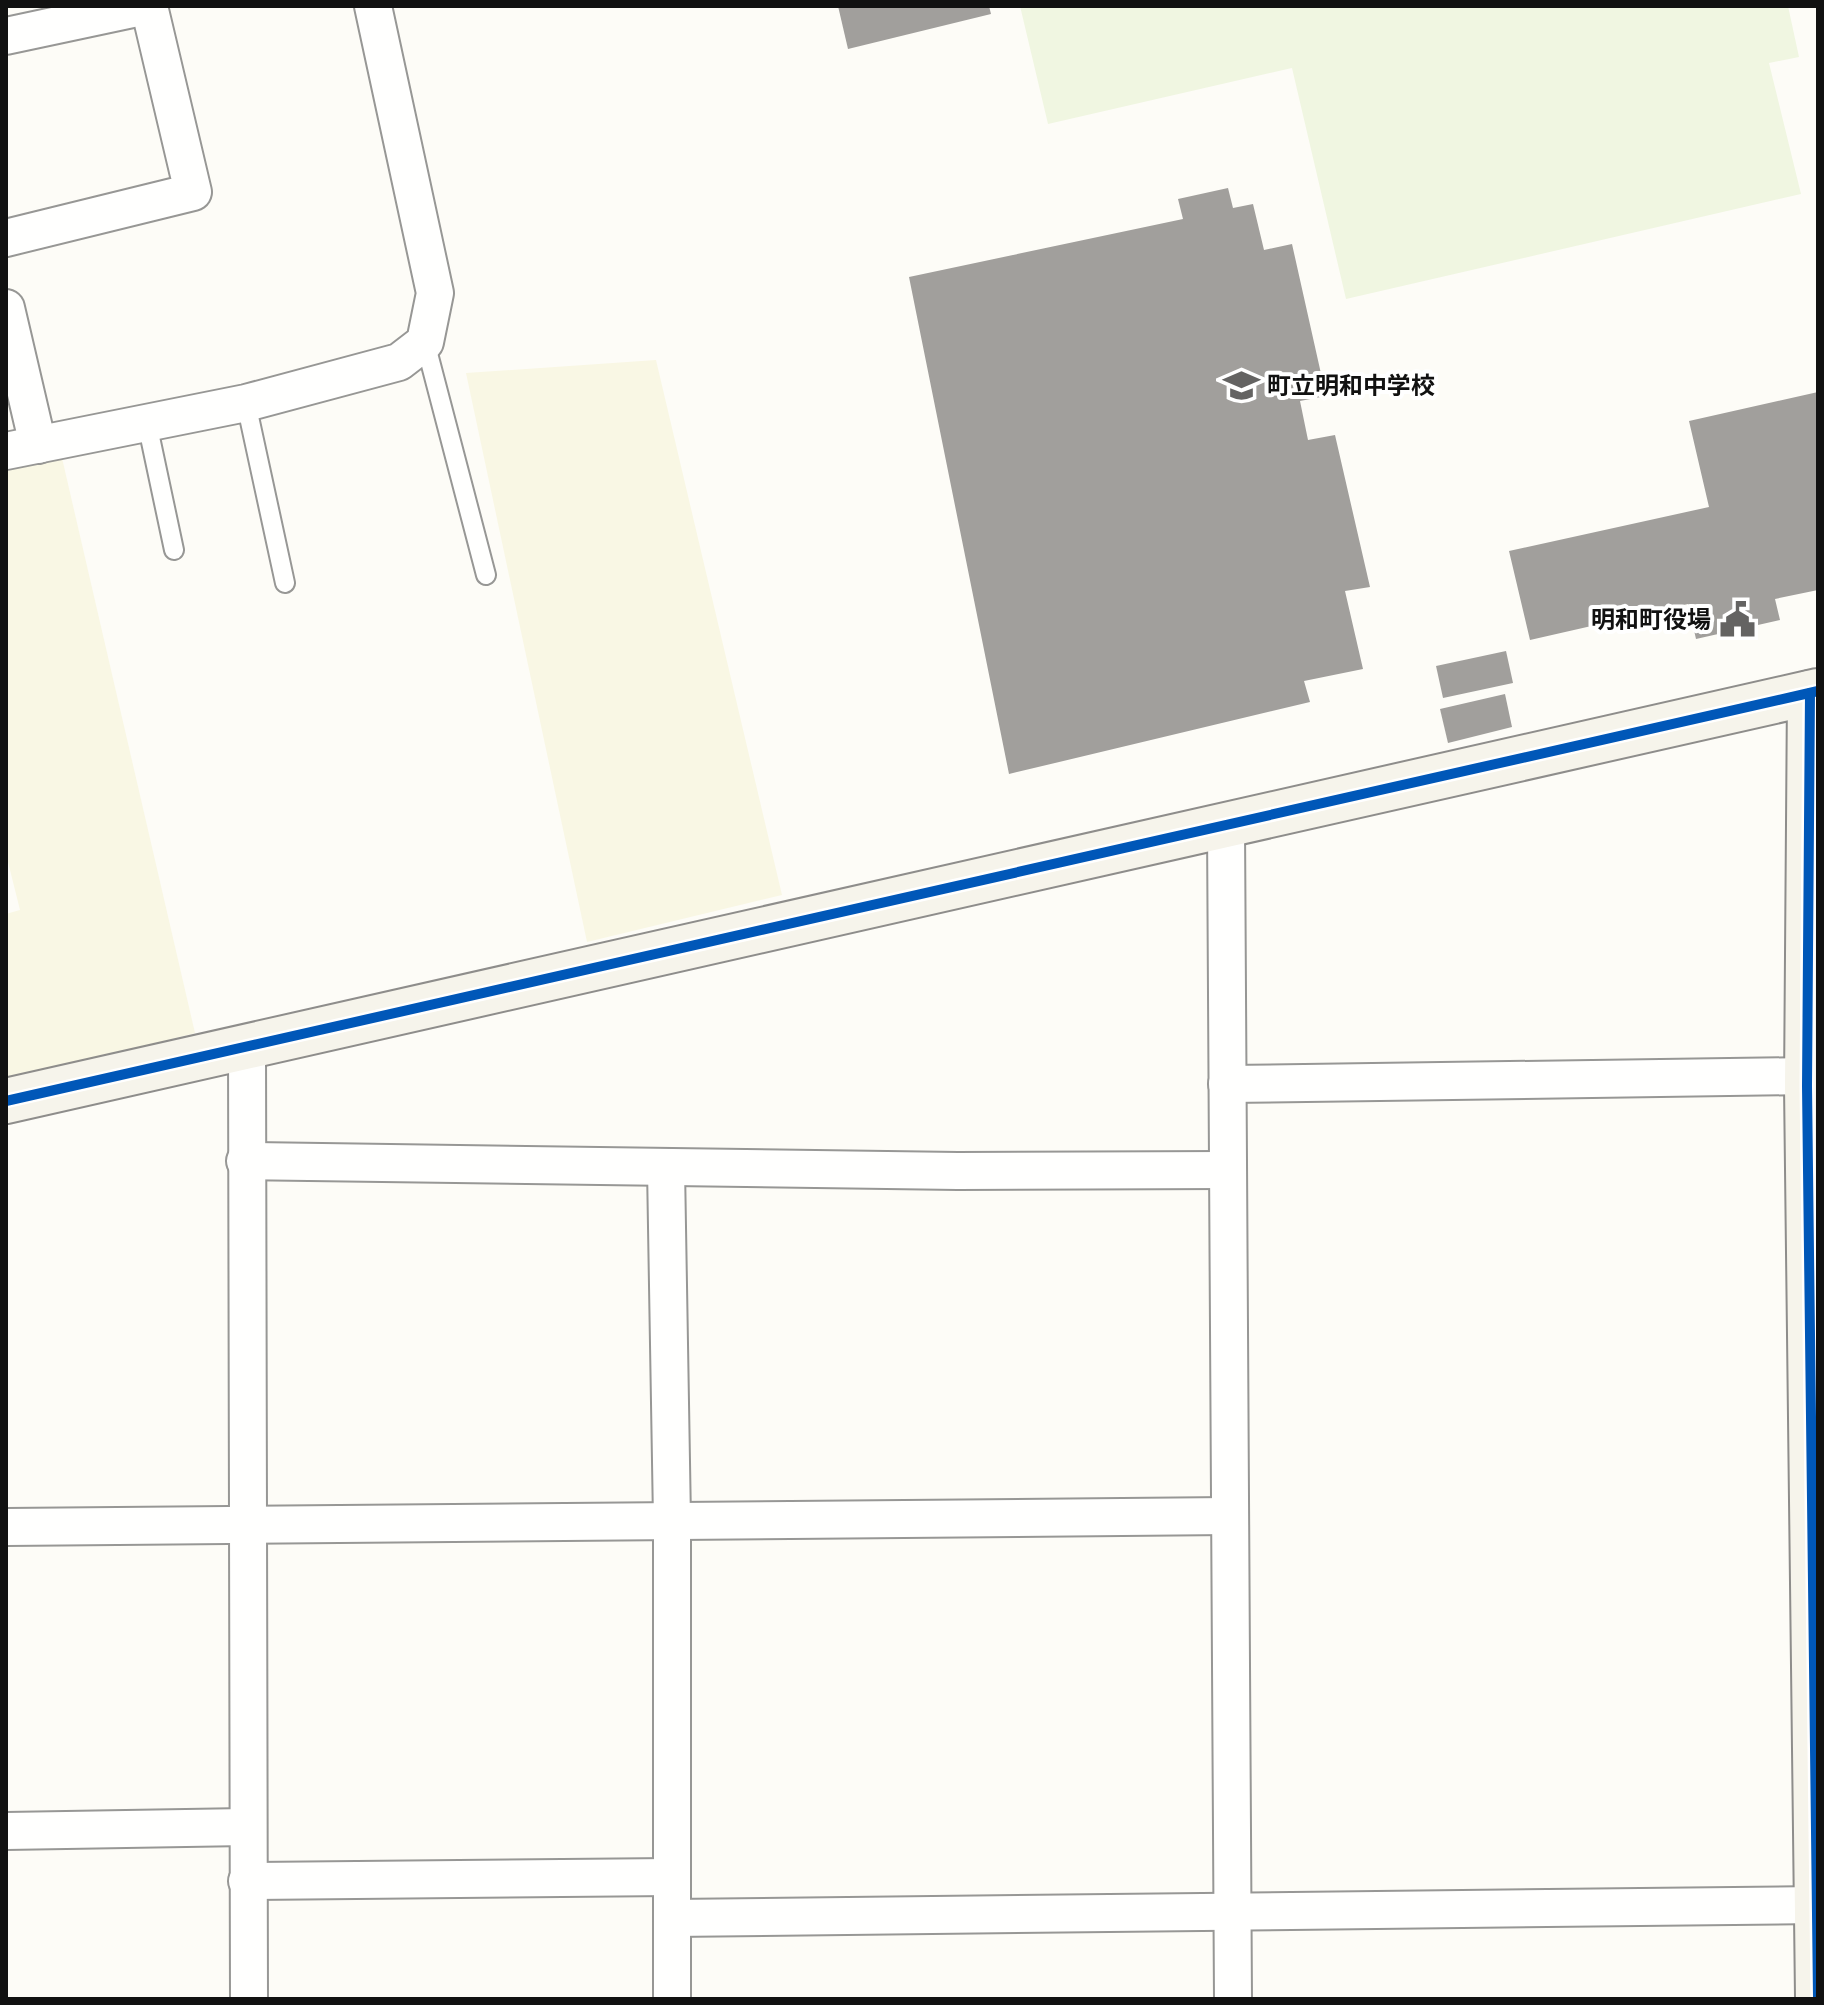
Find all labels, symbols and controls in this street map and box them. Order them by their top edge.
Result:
school or university icon: 町立明和中学校 [1222,366,1260,404]
place label: 町立明和中学校 [1267,370,1435,401]
public building icon: 明和町役場 [1718,600,1756,638]
place label: 明和町役場 [1591,604,1711,635]

